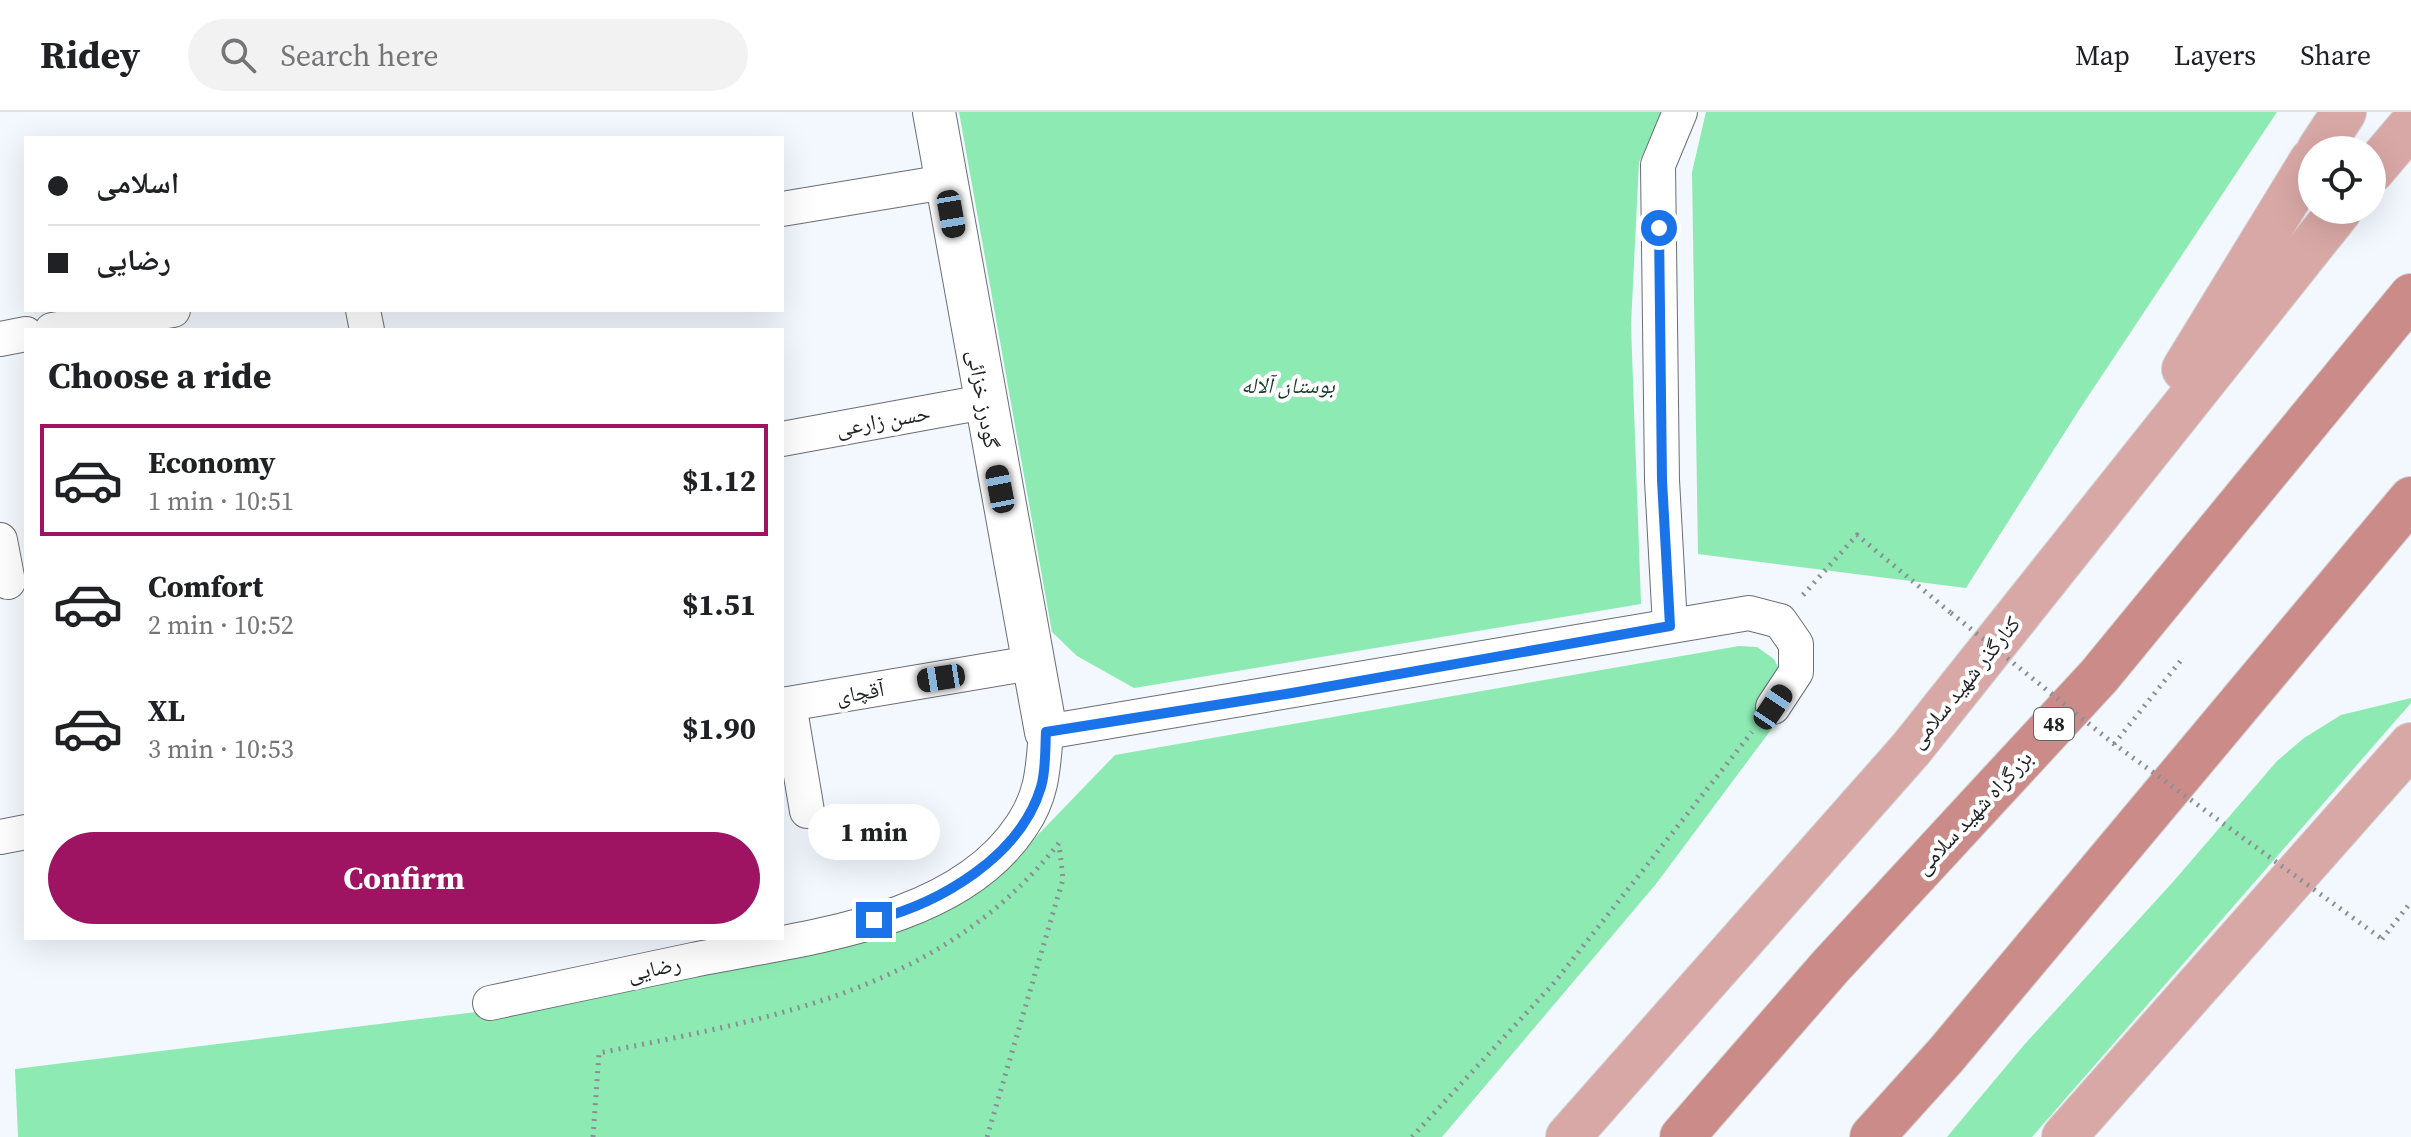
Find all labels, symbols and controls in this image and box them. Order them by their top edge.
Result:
search box [188,19,748,91]
text: Ridey [40,29,140,81]
icon: search [216,33,260,77]
text: Search here [280,35,439,76]
text: Map [2075,36,2130,74]
text: Layers [2174,36,2256,74]
text: Share [2300,36,2371,74]
map controls [2298,136,2386,224]
button: locate [2298,136,2386,224]
text: اسلامی [96,162,179,203]
car [935,188,967,240]
route start [1641,210,1677,246]
text: رضایی [96,239,171,280]
street label: گودرز خزائی [961,347,1007,451]
text: Choose a ride [48,351,271,400]
park label: بوستان آلاله [1241,370,1336,400]
street label: حسن زارعی [834,397,932,443]
text: Economy [148,442,276,483]
icon: car [52,444,124,516]
text: $1.12 [682,460,756,501]
car [984,463,1016,515]
text: 1 min · 10:51 [148,483,294,519]
text: Comfort [148,566,263,607]
icon: car [52,568,124,640]
text: $1.51 [682,584,756,625]
text: 2 min · 10:52 [148,607,294,643]
street label: کنارگذر شهید سلامی [1901,610,2027,754]
car [915,662,967,694]
street label: آقچای [834,673,887,711]
car [1750,680,1796,734]
text: XL [148,690,185,731]
icon: car [52,692,124,764]
text: $1.90 [682,708,756,749]
road number: 48 [2034,708,2074,740]
text: 3 min · 10:53 [148,731,294,767]
street label: بزرگراه شهید سلامی [1907,743,2039,881]
callout: 1 min [808,804,940,860]
text: 1 min [840,814,908,850]
button: Confirm [48,832,760,924]
route end [856,902,892,938]
street label: رضایی [624,948,684,988]

